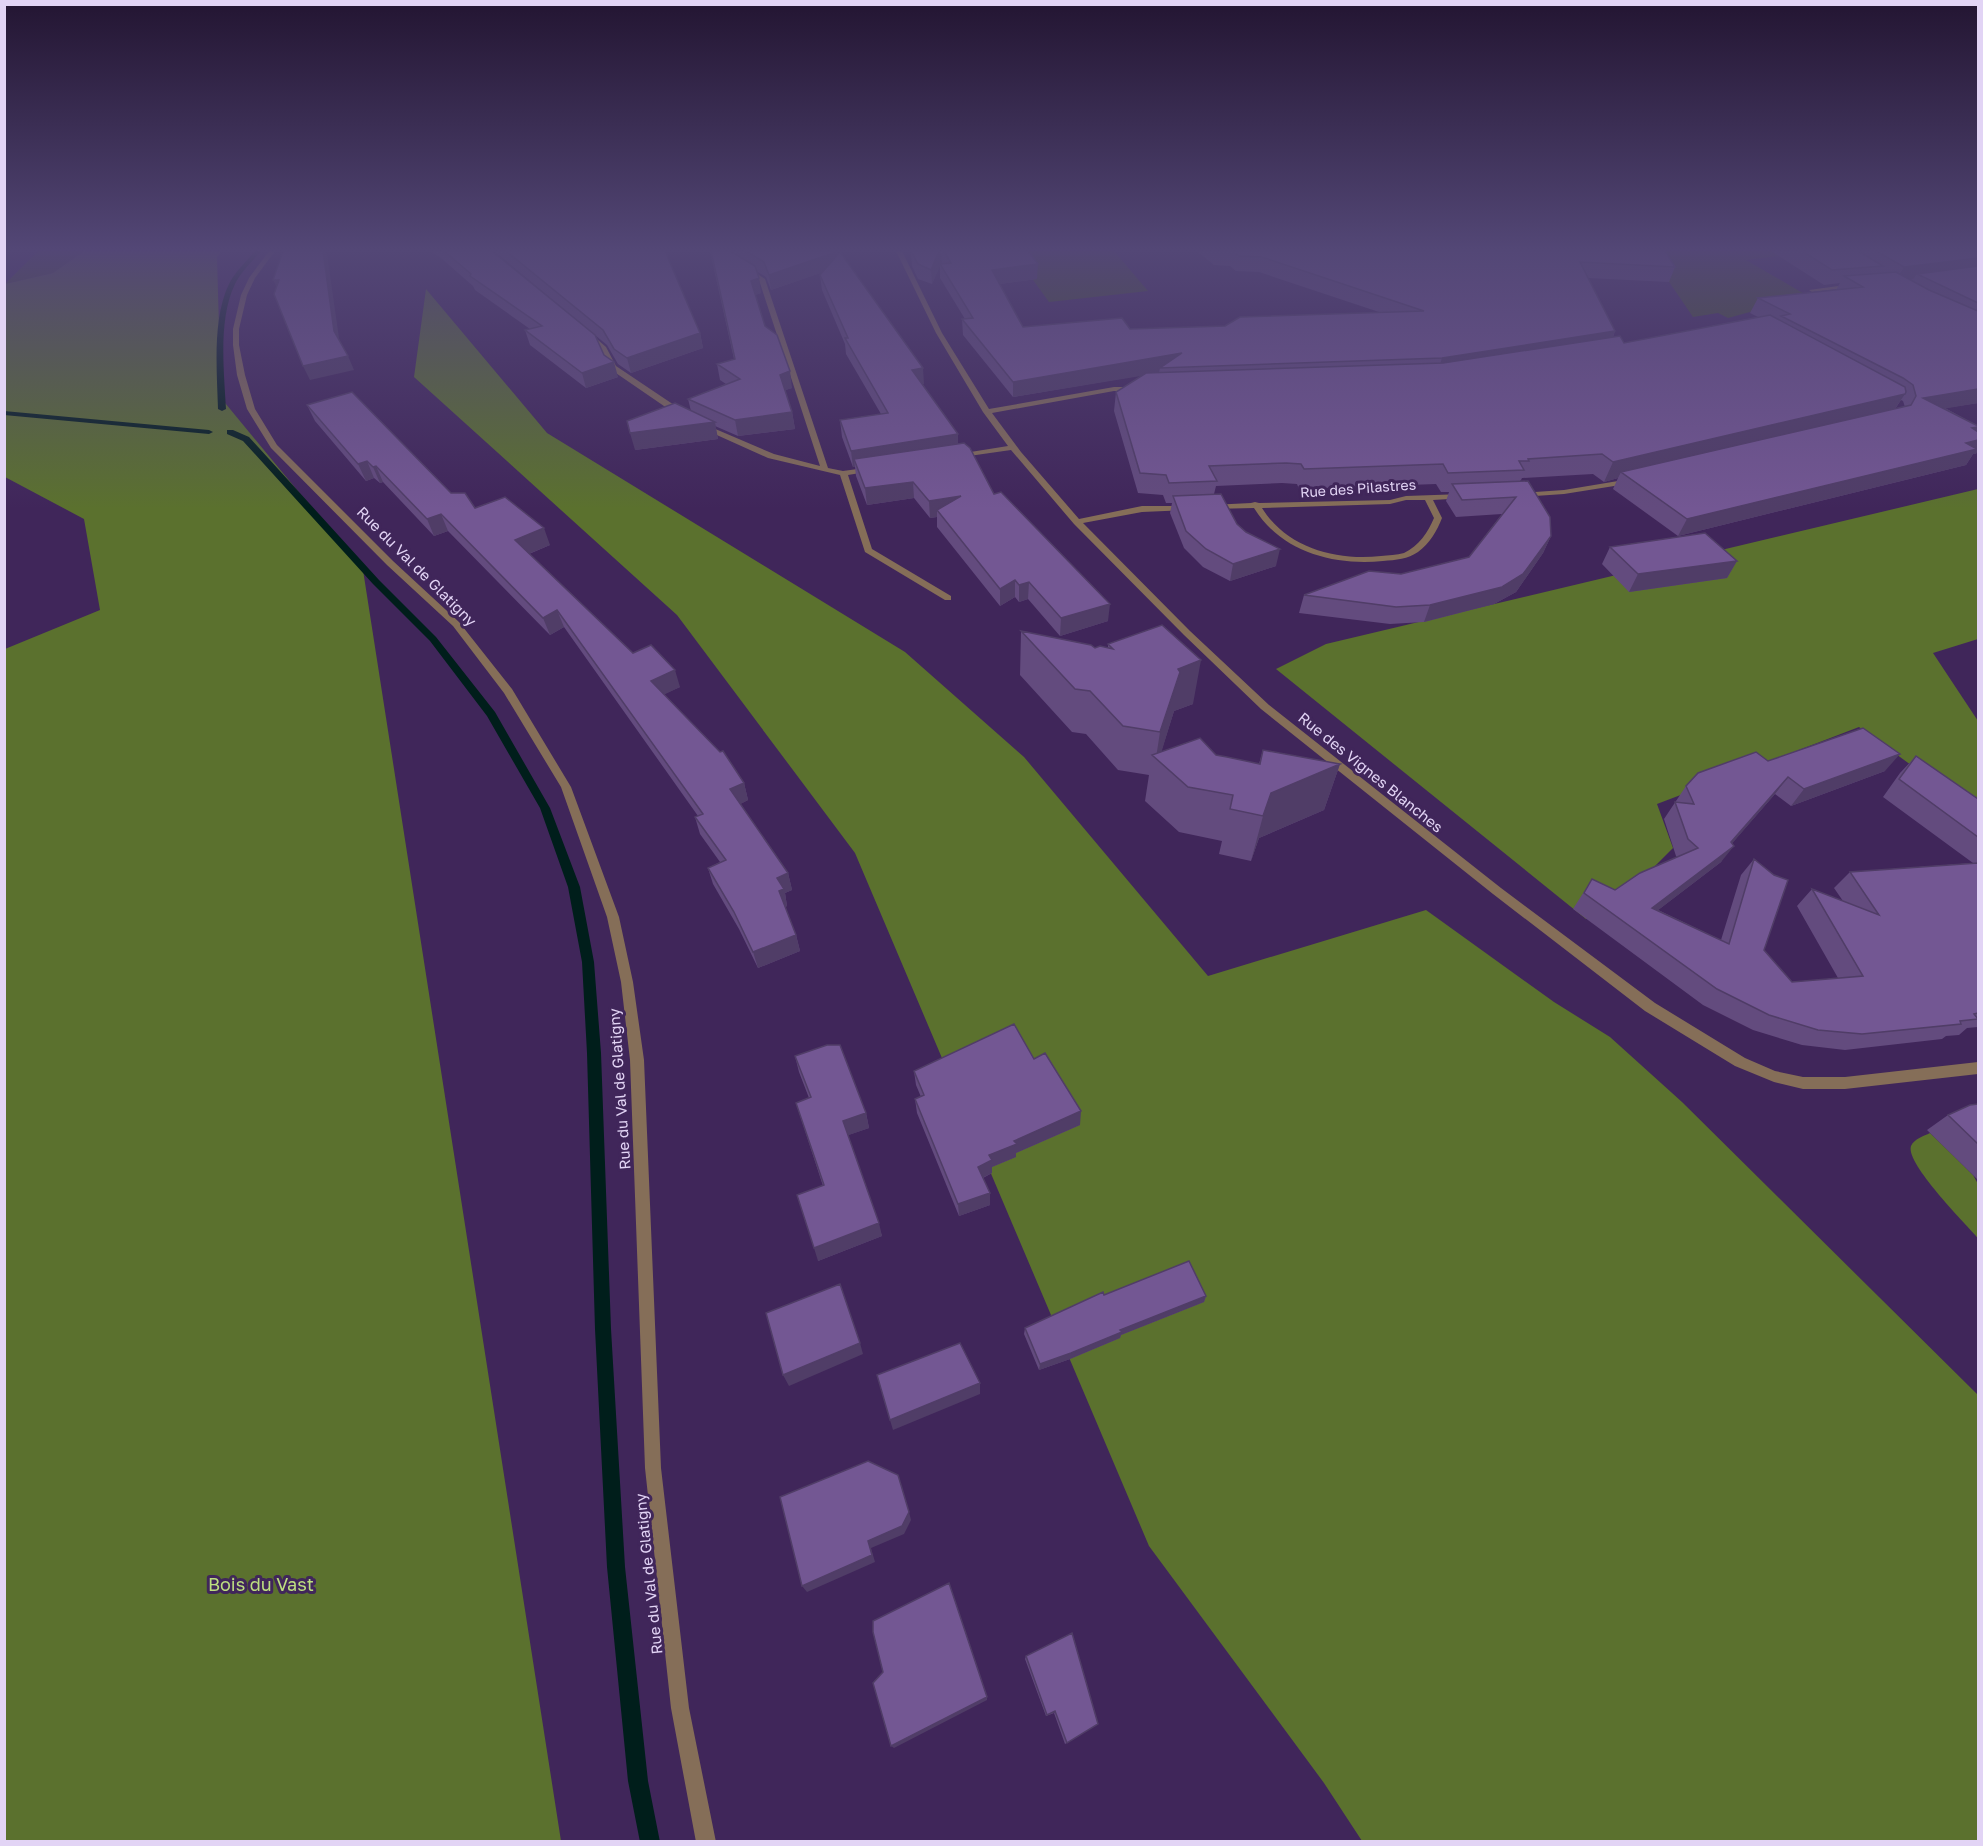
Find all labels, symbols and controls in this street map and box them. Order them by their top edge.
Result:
street label: Rue des Pilastres [1299,475,1417,501]
street label: Rue du Val de Glatigny [353,502,481,630]
street label: Rue des Vignes Blanches [1295,708,1447,836]
street label: Rue du Val de Glatigny [604,1007,634,1170]
street label: Rue du Val de Glatigny [631,1492,665,1655]
park label: Bois du Vast [208,1573,314,1595]

